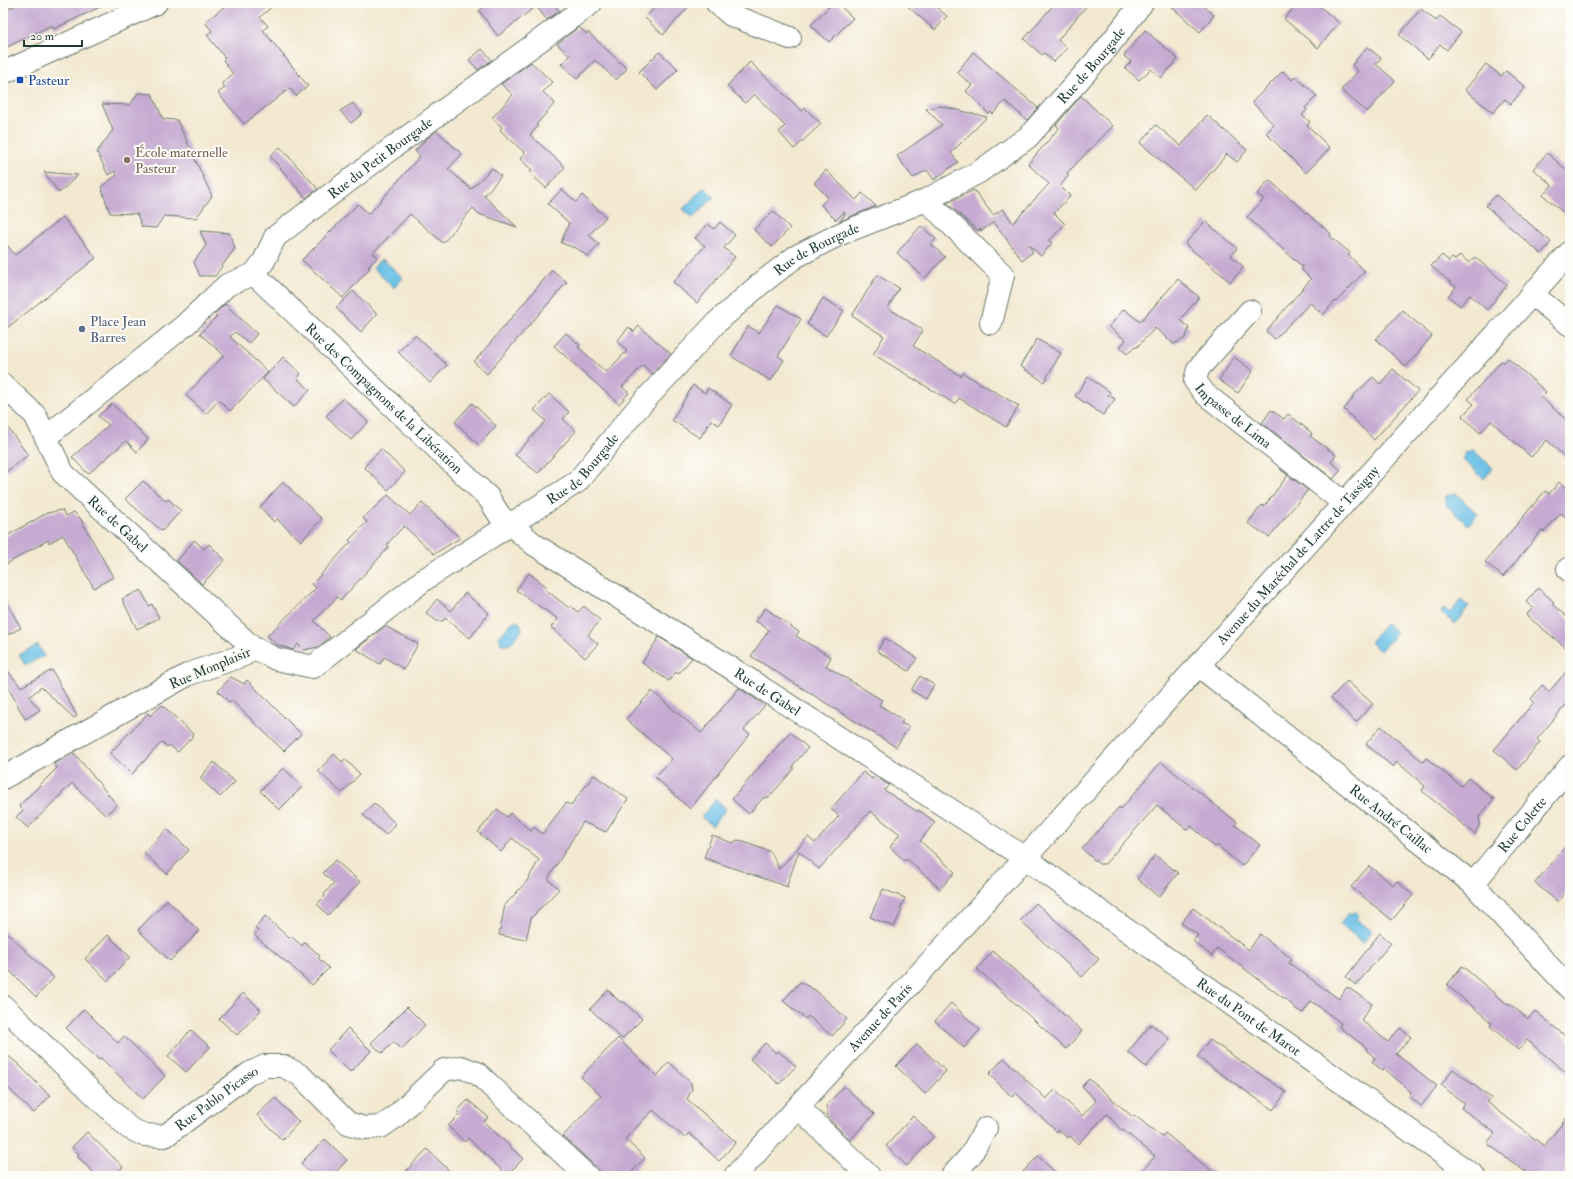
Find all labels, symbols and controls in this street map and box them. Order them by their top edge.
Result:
scale bar [24,22,82,48]
street label: Rue de Bourgade [1053,24,1129,107]
text: 20 m [30,29,55,44]
place label: Pasteur [28,72,70,89]
marker: Pasteur [15,75,25,85]
street label: Rue du Petit Bourgade [324,113,436,202]
place label: École maternelle Pasteur [135,144,228,177]
marker: École maternelle Pasteur [122,155,132,165]
street label: Rue de Bourgade [770,219,862,279]
place label: Place Jean Barres [90,313,146,346]
street label: Rue des Compagnons de la Libération [302,319,466,477]
marker: Place Jean Barres [77,324,87,334]
street label: Impasse de Lima [1191,380,1275,452]
street label: Rue de Bourgade [543,430,622,508]
street label: Avenue du Maréchal de Lattre de Tassigny [1212,461,1384,649]
street label: Rue de Gabel [84,492,152,556]
street label: Rue Monplaisir [167,643,254,694]
street label: Rue de Gabel [731,664,804,719]
street label: Rue André Caillac [1346,781,1436,857]
street label: Rue Colette [1494,793,1550,856]
street label: Rue du Pont de Marot [1194,974,1305,1060]
street label: Avenue de Paris [844,979,915,1056]
street label: Rue Pablo Picasso [172,1062,261,1134]

